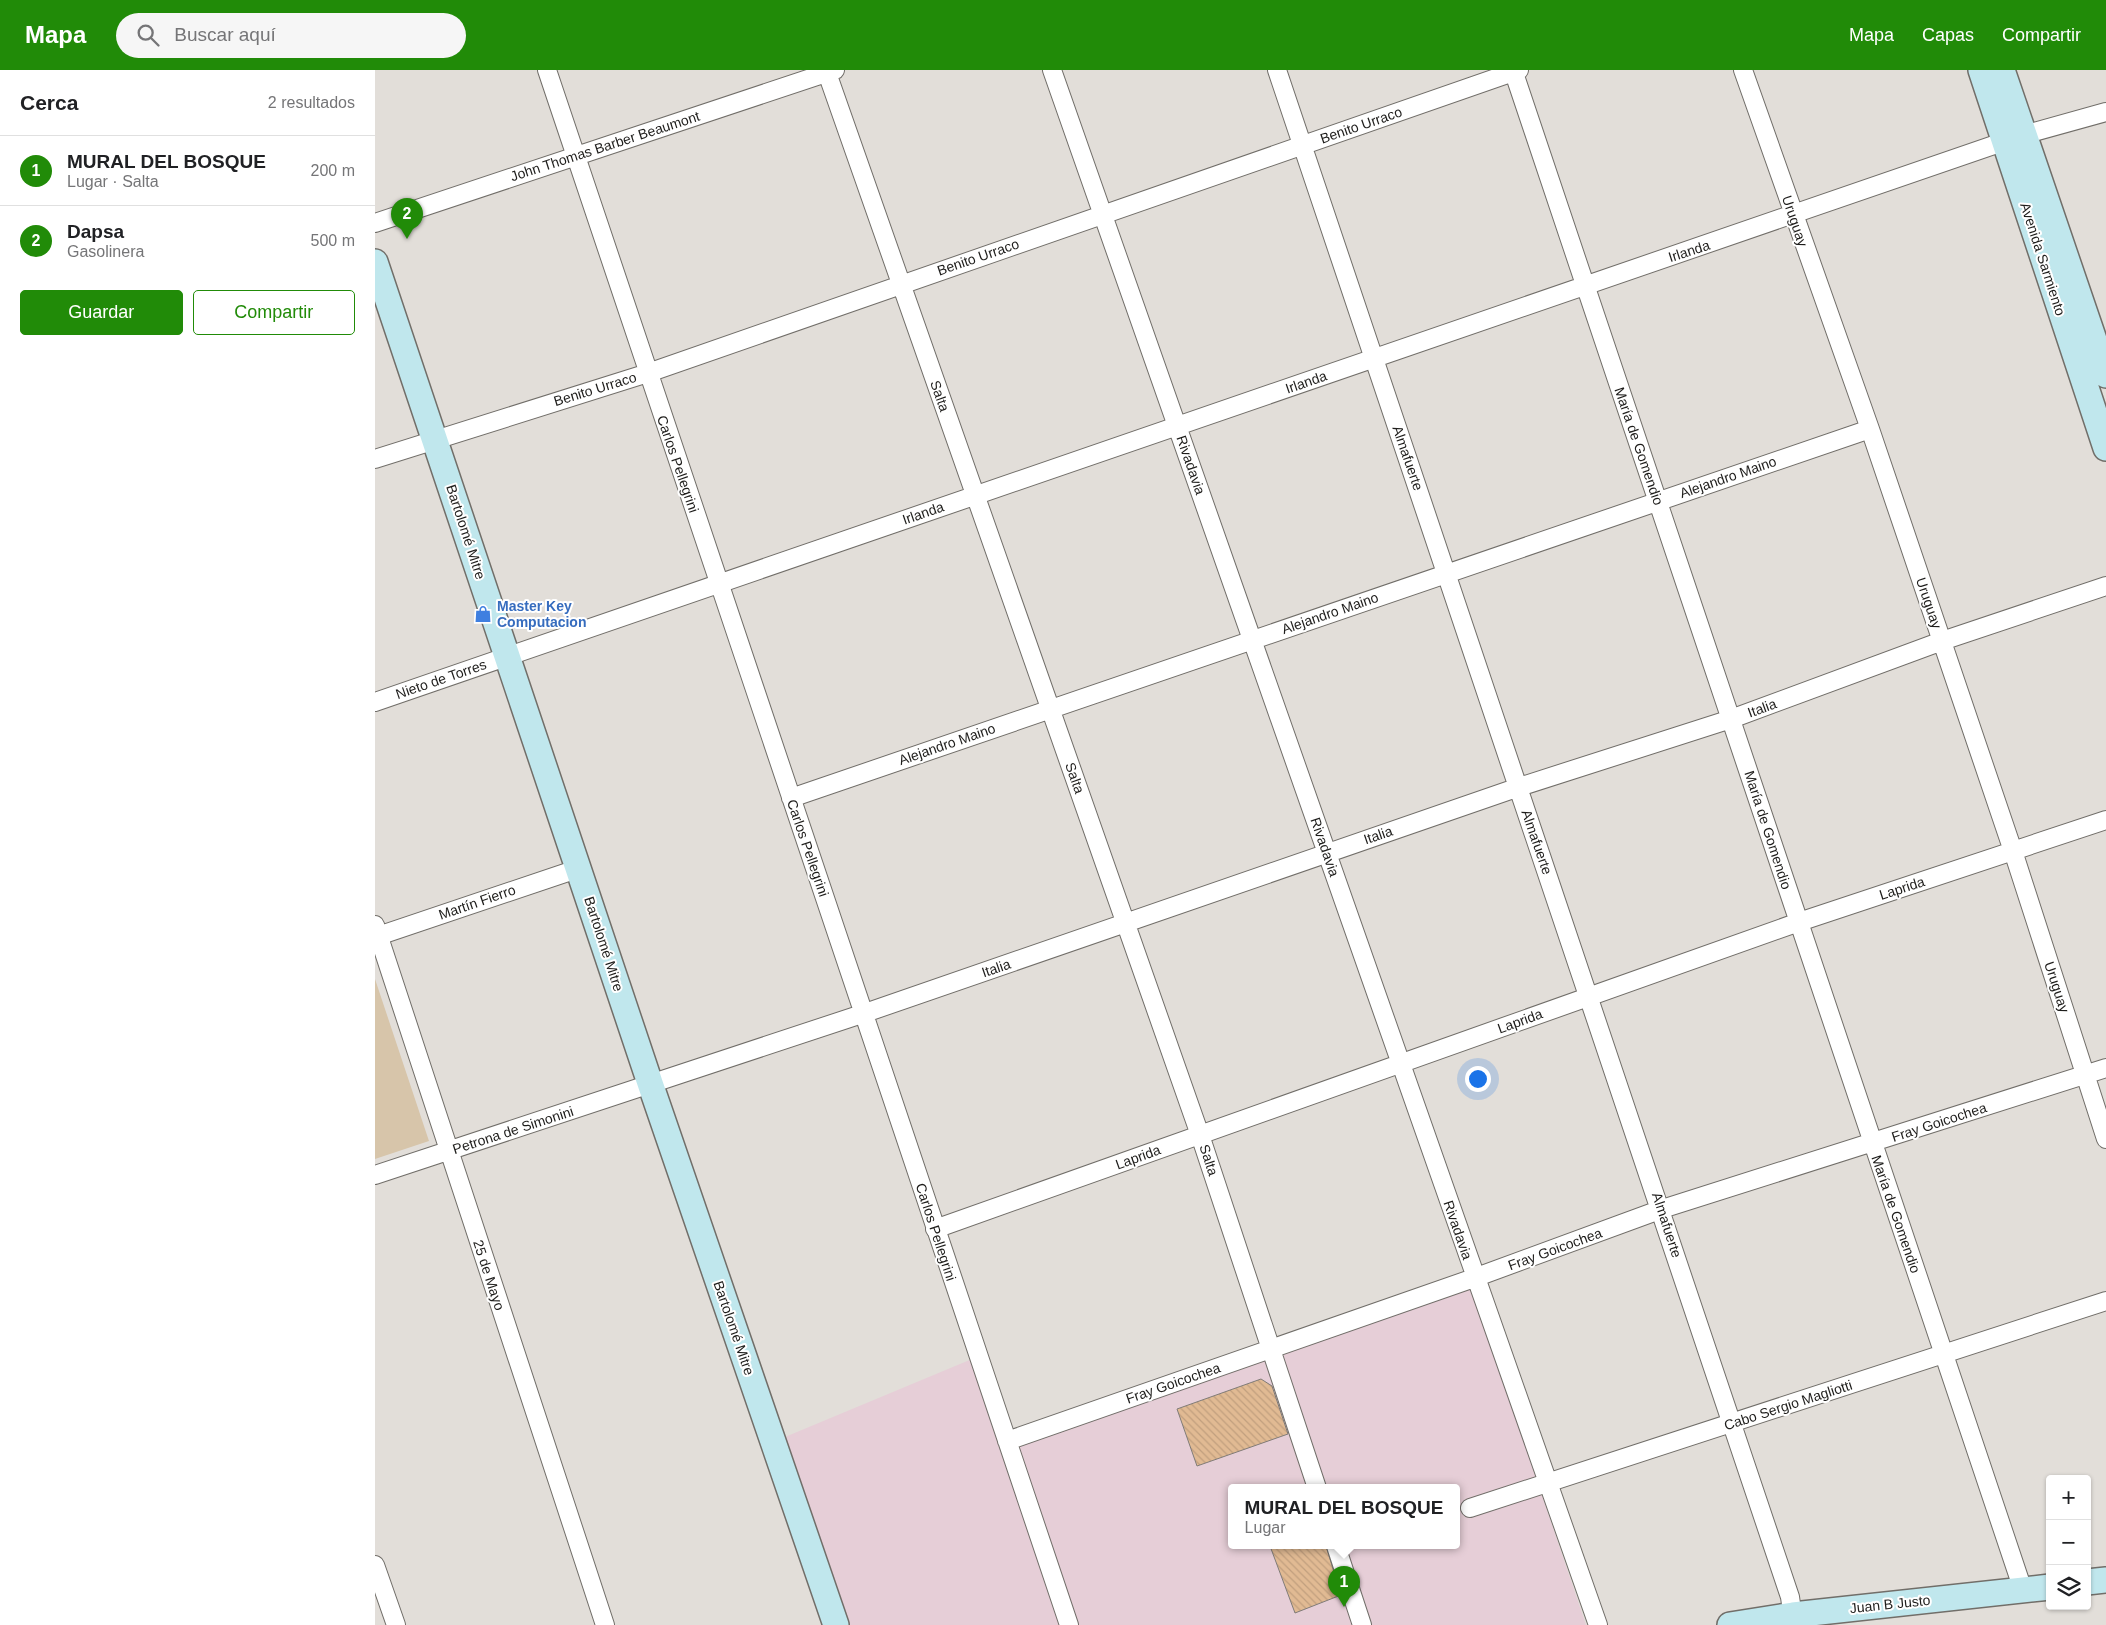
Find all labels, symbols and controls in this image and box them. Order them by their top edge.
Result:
search box [116,13,466,58]
text: Mapa [25,21,86,48]
icon: search [134,21,162,49]
text: Buscar aquí [174,24,276,45]
text: Mapa [1849,25,1894,45]
text: Capas [1922,25,1974,45]
text: Compartir [2002,25,2081,45]
text: Cerca [20,91,78,114]
text: 2 resultados [268,94,355,111]
street label: Benito Urraco [1318,103,1404,146]
street label: John Thomas Barber Beaumont [508,108,702,184]
text: MURAL DEL BOSQUE [67,151,266,172]
text: 1 [32,162,40,179]
text: 200 m [311,162,355,179]
text: Lugar · Salta [67,173,159,190]
street label: Uruguay [1779,193,1811,249]
pin: 2 [391,198,423,239]
street label: Avenida Sarmiento [2017,200,2069,318]
text: Dapsa [67,221,124,242]
text: 2 [32,232,40,249]
text: 500 m [311,232,355,249]
street label: Benito Urraco [935,235,1021,278]
street label: Irlanda [1666,237,1712,265]
text: Gasolinera [67,243,144,260]
button: Guardar [20,290,183,335]
button: Compartir [193,290,355,335]
street label: Irlanda [1283,367,1329,397]
street label: Benito Urraco [552,369,638,409]
street label: Salta [927,378,953,414]
street label: María de Gomendio [1611,385,1667,507]
street label: Carlos Pellegrini [654,413,702,515]
street label: Almafuerte [1389,423,1427,493]
street label: Rivadavia [1173,433,1209,497]
street label: Alejandro Maino [1678,453,1779,501]
street label: Bartolomé Mitre [443,483,489,582]
street label: Irlanda [900,498,946,528]
street label: Uruguay [1913,575,1945,631]
street label: Alejandro Maino [1280,589,1381,637]
place label: Master Key Computacion [497,598,586,630]
shop icon: Master Key Computacion [473,604,493,624]
street label: Nieto de Torres [394,656,488,702]
street label: Italia [1745,695,1779,721]
street label: Alejandro Maino [897,720,998,768]
street label: Salta [1062,760,1088,796]
street label: María de Gomendio [1741,769,1795,892]
street label: Carlos Pellegrini [784,797,832,899]
street label: Almafuerte [1518,807,1556,877]
street label: Rivadavia [1307,815,1343,879]
street label: Italia [1361,823,1395,847]
street label: Laprida [1877,873,1927,903]
street label: Martín Fierro [437,881,518,923]
street label: Bartolomé Mitre [581,895,627,994]
street label: Italia [979,956,1013,980]
street label: Uruguay [2041,959,2073,1015]
street label: Laprida [1495,1005,1545,1037]
your location [1465,1066,1491,1092]
street label: Fray Goicochea [1890,1099,1989,1145]
street label: Petrona de Simonini [451,1103,575,1157]
street label: Laprida [1113,1141,1163,1173]
street label: Salta [1196,1142,1222,1178]
street label: María de Gomendio [1868,1153,1924,1275]
street label: Carlos Pellegrini [913,1181,959,1283]
street label: Almafuerte [1649,1190,1685,1260]
street label: Rivadavia [1440,1198,1476,1262]
street label: Fray Goicochea [1506,1225,1604,1273]
street label: 25 de Mayo [470,1238,508,1312]
street label: Bartolomé Mitre [710,1279,758,1378]
street label: Fray Goicochea [1124,1359,1223,1407]
street label: Cabo Sergio Magliotti [1722,1377,1854,1433]
map controls [2046,1475,2091,1610]
button: + [2046,1475,2091,1520]
popup [1228,1484,1460,1549]
text: MURAL DEL BOSQUE [1245,1497,1443,1518]
text: Lugar [1245,1519,1286,1536]
button: − [2046,1520,2091,1565]
button: layers [2046,1565,2091,1610]
pin: 1 [1328,1566,1360,1607]
street label: Juan B Justo [1849,1592,1931,1616]

